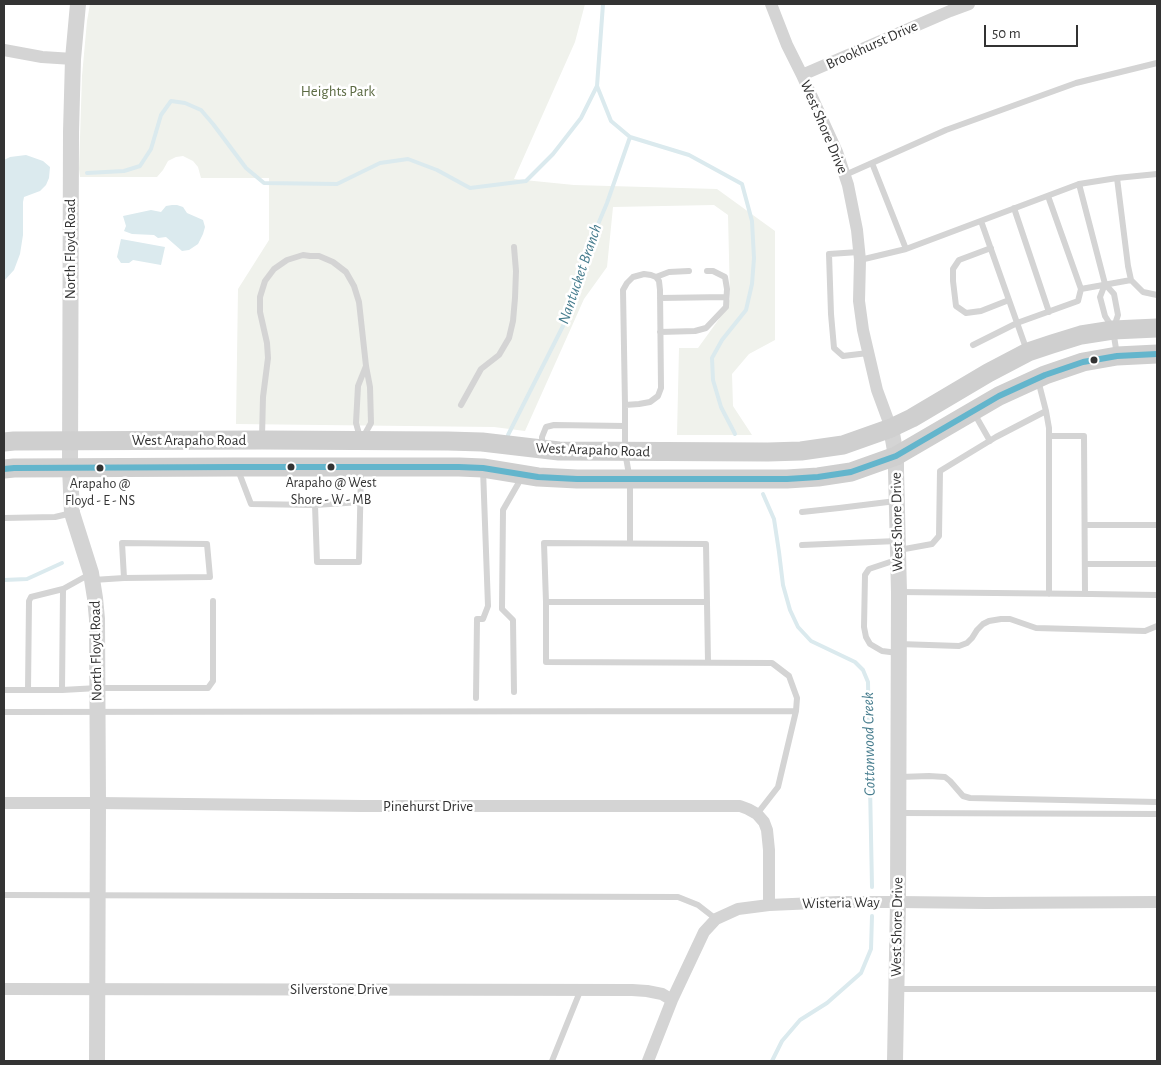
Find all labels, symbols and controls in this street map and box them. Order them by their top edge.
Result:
scale bar [986,15,1080,47]
street label: Brookhurst Drive [823,17,921,73]
text: 50 m [992,26,1021,41]
street label: West Shore Drive [796,78,852,176]
park label: Heights Park [301,82,375,100]
street label: North Floyd Road [61,199,79,299]
water label: Nantucket Branch [554,222,606,326]
unlabelled marker [1089,355,1099,365]
street label: West Arapaho Road [132,431,246,449]
street label: West Arapaho Road [535,439,651,461]
unlabelled marker [286,462,296,472]
marker: Arapaho @ West Shore - W - MB [326,462,336,472]
marker: Arapaho @ Floyd - E - NS [95,463,105,473]
street label: West Shore Drive [887,472,907,572]
place label: Arapaho @ West Shore - W - MB [286,475,376,508]
place label: Arapaho @ Floyd - E - NS [65,476,135,508]
street label: North Floyd Road [86,601,106,701]
water label: Cottonwood Creek [858,692,880,796]
street label: Pinehurst Drive [383,797,473,815]
street label: West Shore Drive [887,877,907,977]
street label: Wisteria Way [802,893,880,913]
street label: Silverstone Drive [290,980,388,998]

